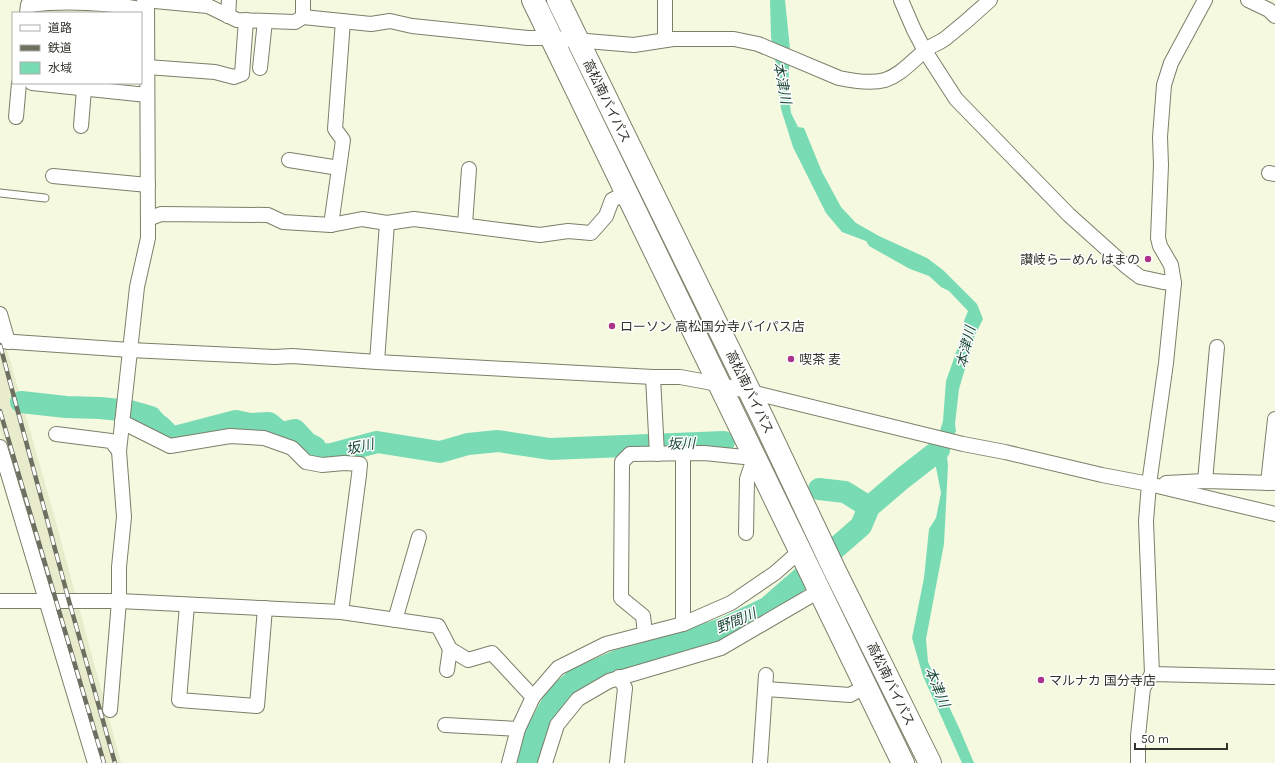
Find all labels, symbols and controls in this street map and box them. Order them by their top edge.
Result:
legend [12,12,142,84]
text: 道路 [48,21,72,35]
text: 鉄道 [48,41,72,55]
street label: 高松南バイパス [580,57,634,145]
text: 水域 [48,61,72,75]
water label: 本津川 [770,61,795,107]
place label: 讃岐らーめん はまの [1020,252,1140,267]
marker: 讃岐らーめん はまの [1143,254,1153,264]
place label: ローソン 高松国分寺バイパス店 [620,319,805,334]
marker: ローソン 高松国分寺バイパス店 [607,321,617,331]
water label: 本津川 [953,323,979,369]
street label: 高松南バイパス [723,348,777,436]
place label: 喫茶 麦 [799,352,841,367]
marker: 喫茶 麦 [786,354,796,364]
water label: 坂川 [344,435,378,458]
water label: 坂川 [667,435,697,453]
water label: 野間川 [713,604,760,637]
street label: 高松南バイパス [864,640,918,728]
water label: 本津川 [921,664,954,711]
place label: マルナカ 国分寺店 [1049,673,1156,688]
marker: マルナカ 国分寺店 [1036,675,1046,685]
scale bar [1135,725,1227,751]
text: 50 m [1141,732,1169,746]

